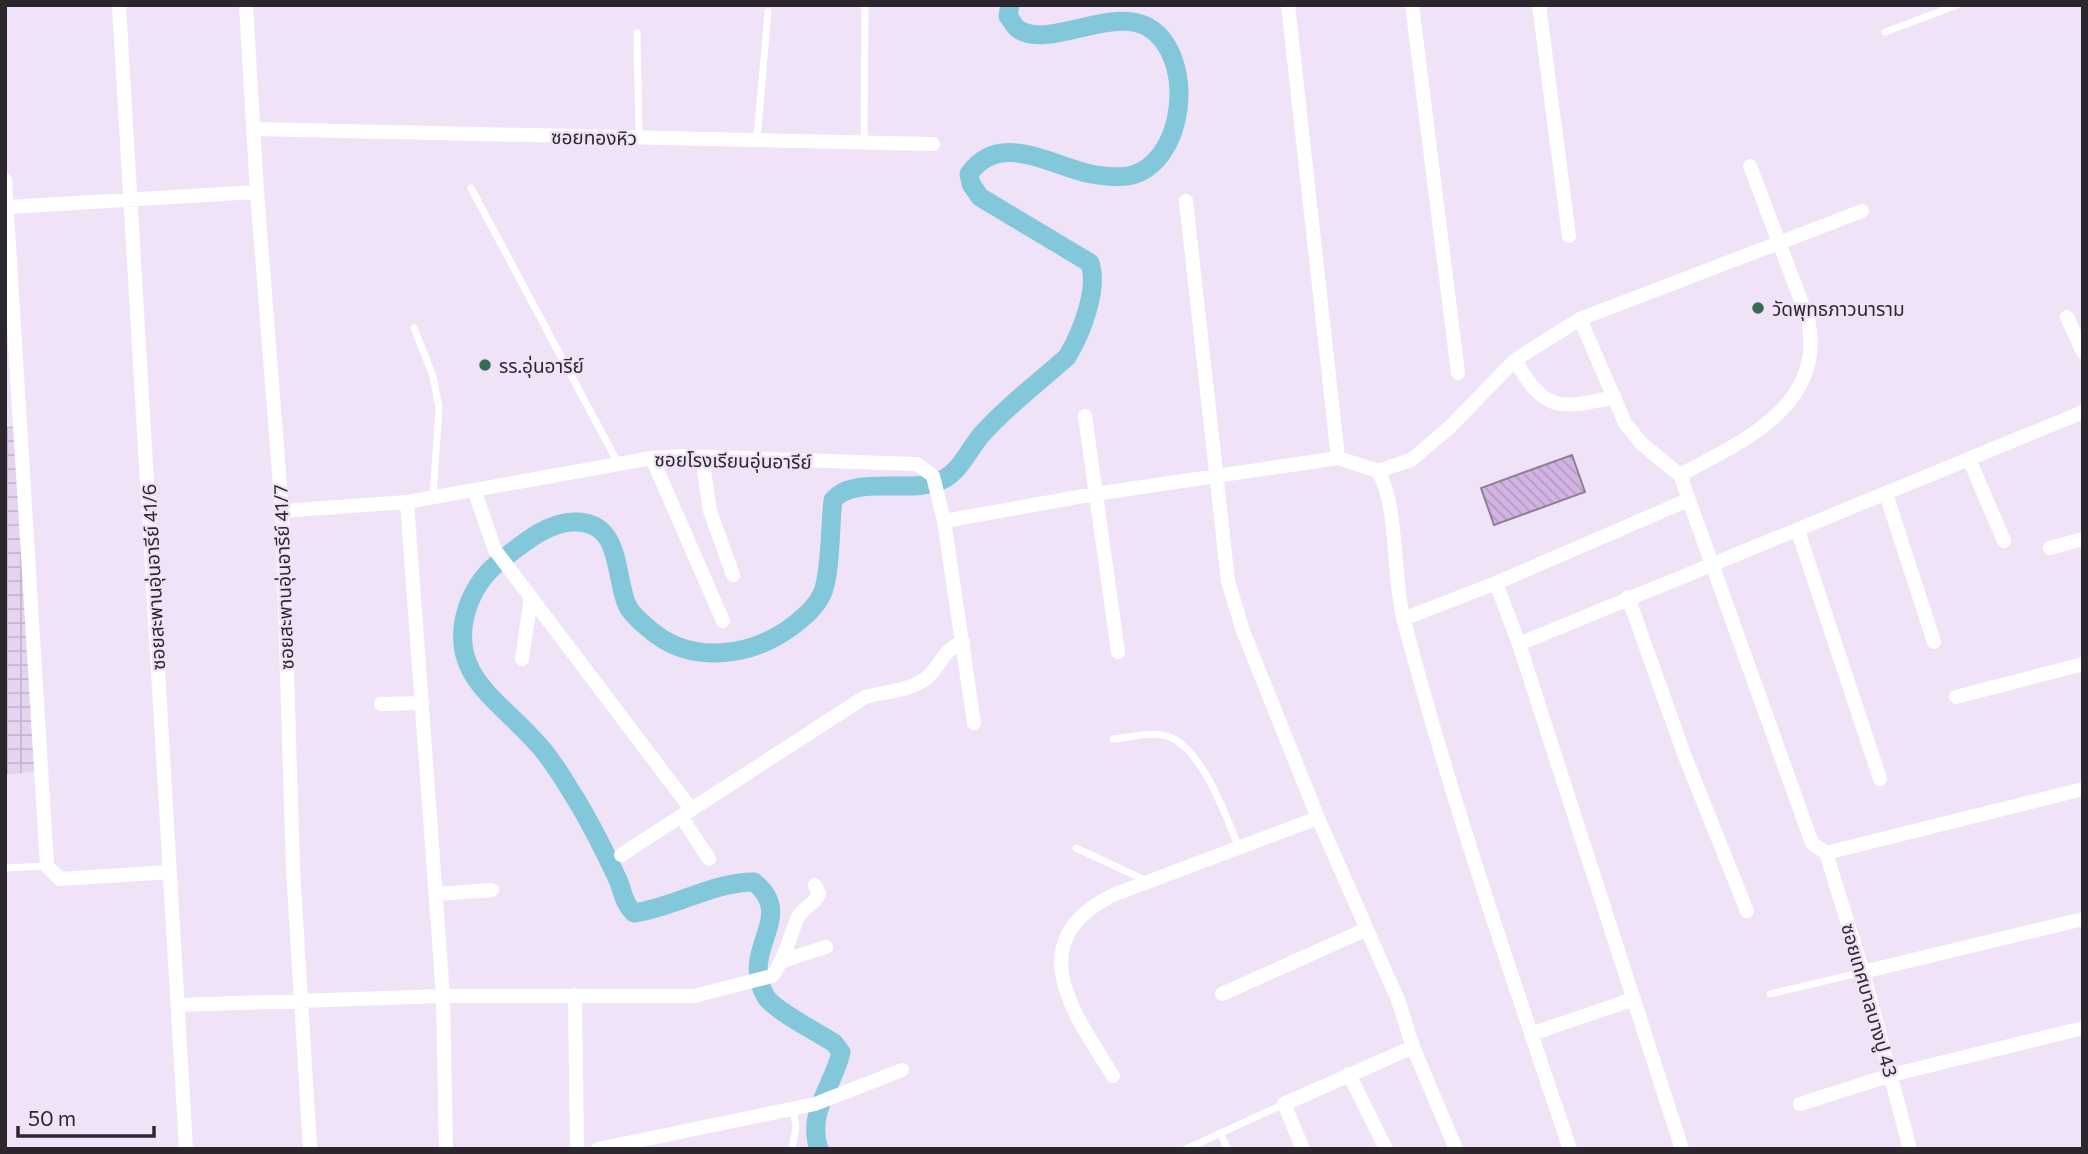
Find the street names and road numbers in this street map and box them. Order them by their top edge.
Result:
street label: ซอยทองหิว [551,125,637,149]
street label: ซอยโรงเรียนอุ่นอารีย์ [654,447,812,474]
street label: ซอยสะพานอุ่นอารีย์ 41/6 [137,483,170,671]
street label: ซอยสะพานอุ่นอารีย์ 41/7 [268,484,299,670]
street label: ซอยเทศบาลบางปู 43 [1835,921,1903,1080]

